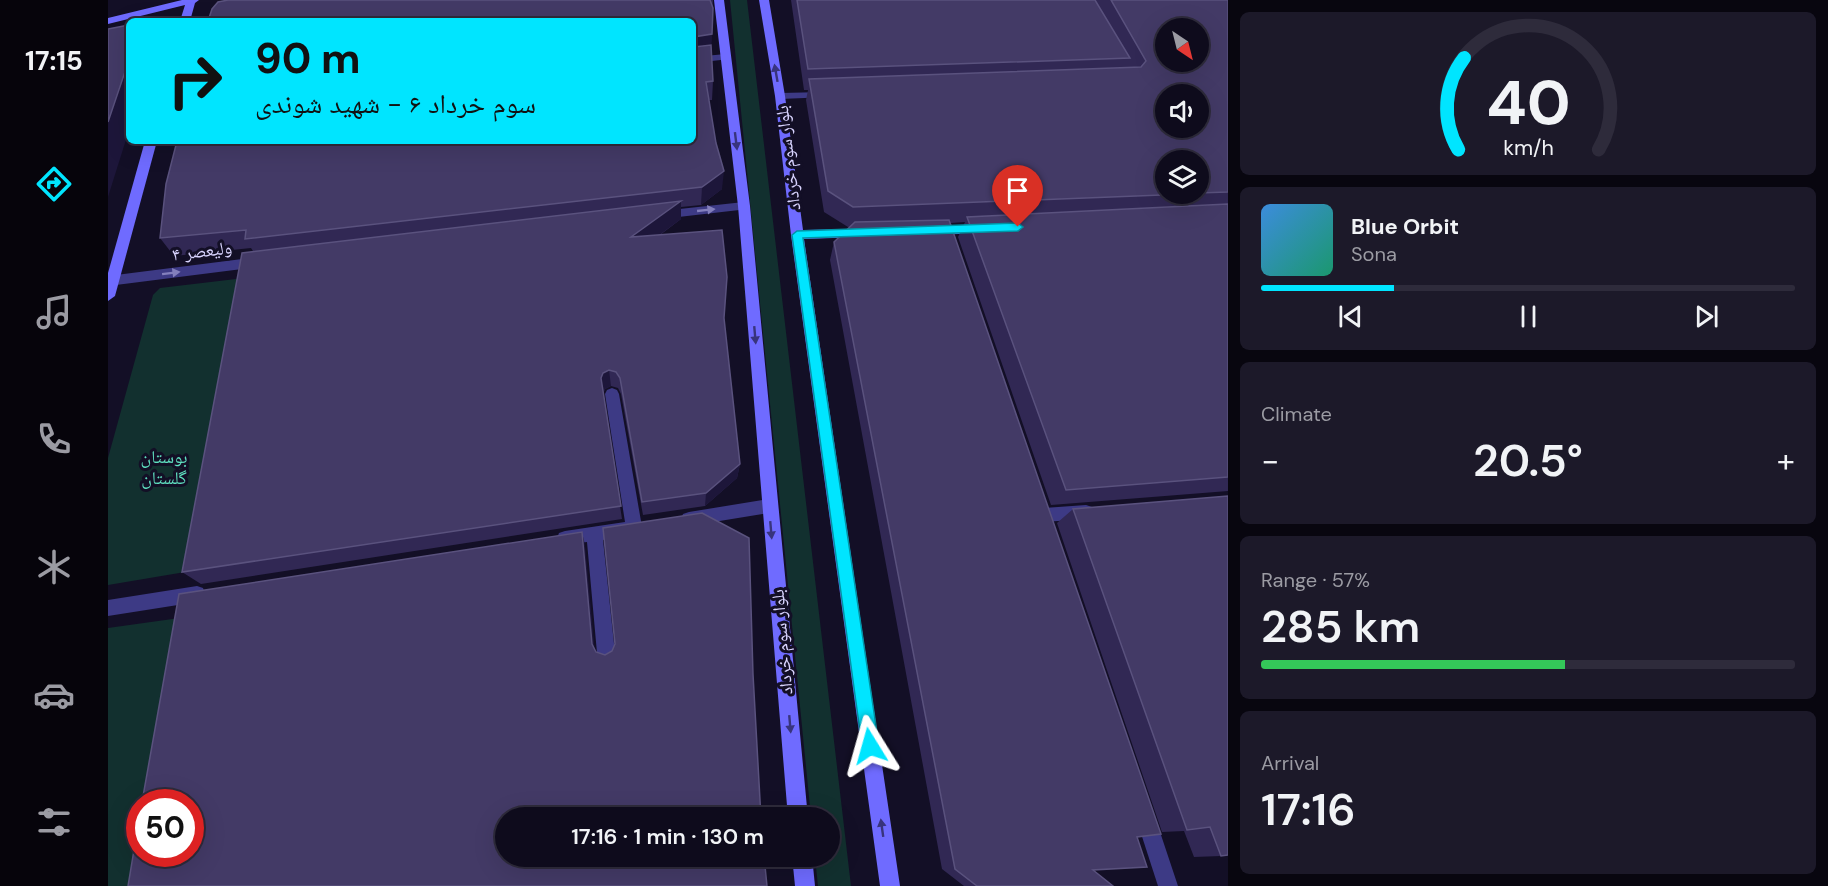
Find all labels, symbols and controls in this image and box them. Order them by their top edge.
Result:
north arrow [1155,18,1209,72]
map controls [1155,18,1209,204]
text: 90 m [255,31,361,86]
icon: right [156,42,234,120]
text: 17:15 [25,43,83,78]
text: 40 [1486,63,1570,144]
one-way arrow [772,64,781,83]
button: sound [1155,84,1209,138]
text: سوم خرداد ۶ - شهید شوندی [255,86,536,121]
street label: بلوار سوم خرداد [770,104,806,212]
one-way arrow [732,132,741,151]
text: km/h [1503,135,1553,163]
button: layers [1155,150,1209,204]
icon: directions [33,163,75,205]
pin [992,165,1043,227]
icon: arrive [1001,174,1034,207]
one-way arrow [697,205,716,215]
text: Blue Orbit [1351,212,1459,241]
street label: ولیعصر ۴ [171,235,233,267]
text: Sona [1351,241,1397,267]
one-way arrow [161,268,180,278]
icon: music [33,291,75,333]
icon: previous [1334,300,1367,333]
icon: pause [1512,300,1545,333]
icon: next [1690,300,1723,333]
one-way arrow [750,326,760,345]
text: Climate [1261,401,1332,427]
icon: phone [33,418,75,460]
text: 20.5° [1473,431,1583,490]
text: − [1261,439,1279,482]
text: + [1777,439,1795,482]
park label: بوستان گلستان [141,445,187,490]
one-way arrow [767,520,776,539]
icon: climate [33,546,75,588]
text: Range · 57% [1261,567,1370,593]
street label: بلوار سوم خرداد [765,588,799,696]
text: 285 km [1261,597,1420,656]
icon: car [33,674,75,716]
one-way arrow [785,714,795,733]
position arrow [838,714,902,778]
text: Arrival [1261,750,1319,776]
text: 17:16 [1261,780,1356,839]
speed limit sign: 50 [126,789,204,867]
icon: filters [33,801,75,843]
one-way arrow [877,818,886,837]
text: 17:16 · 1 min · 130 m [571,822,764,851]

